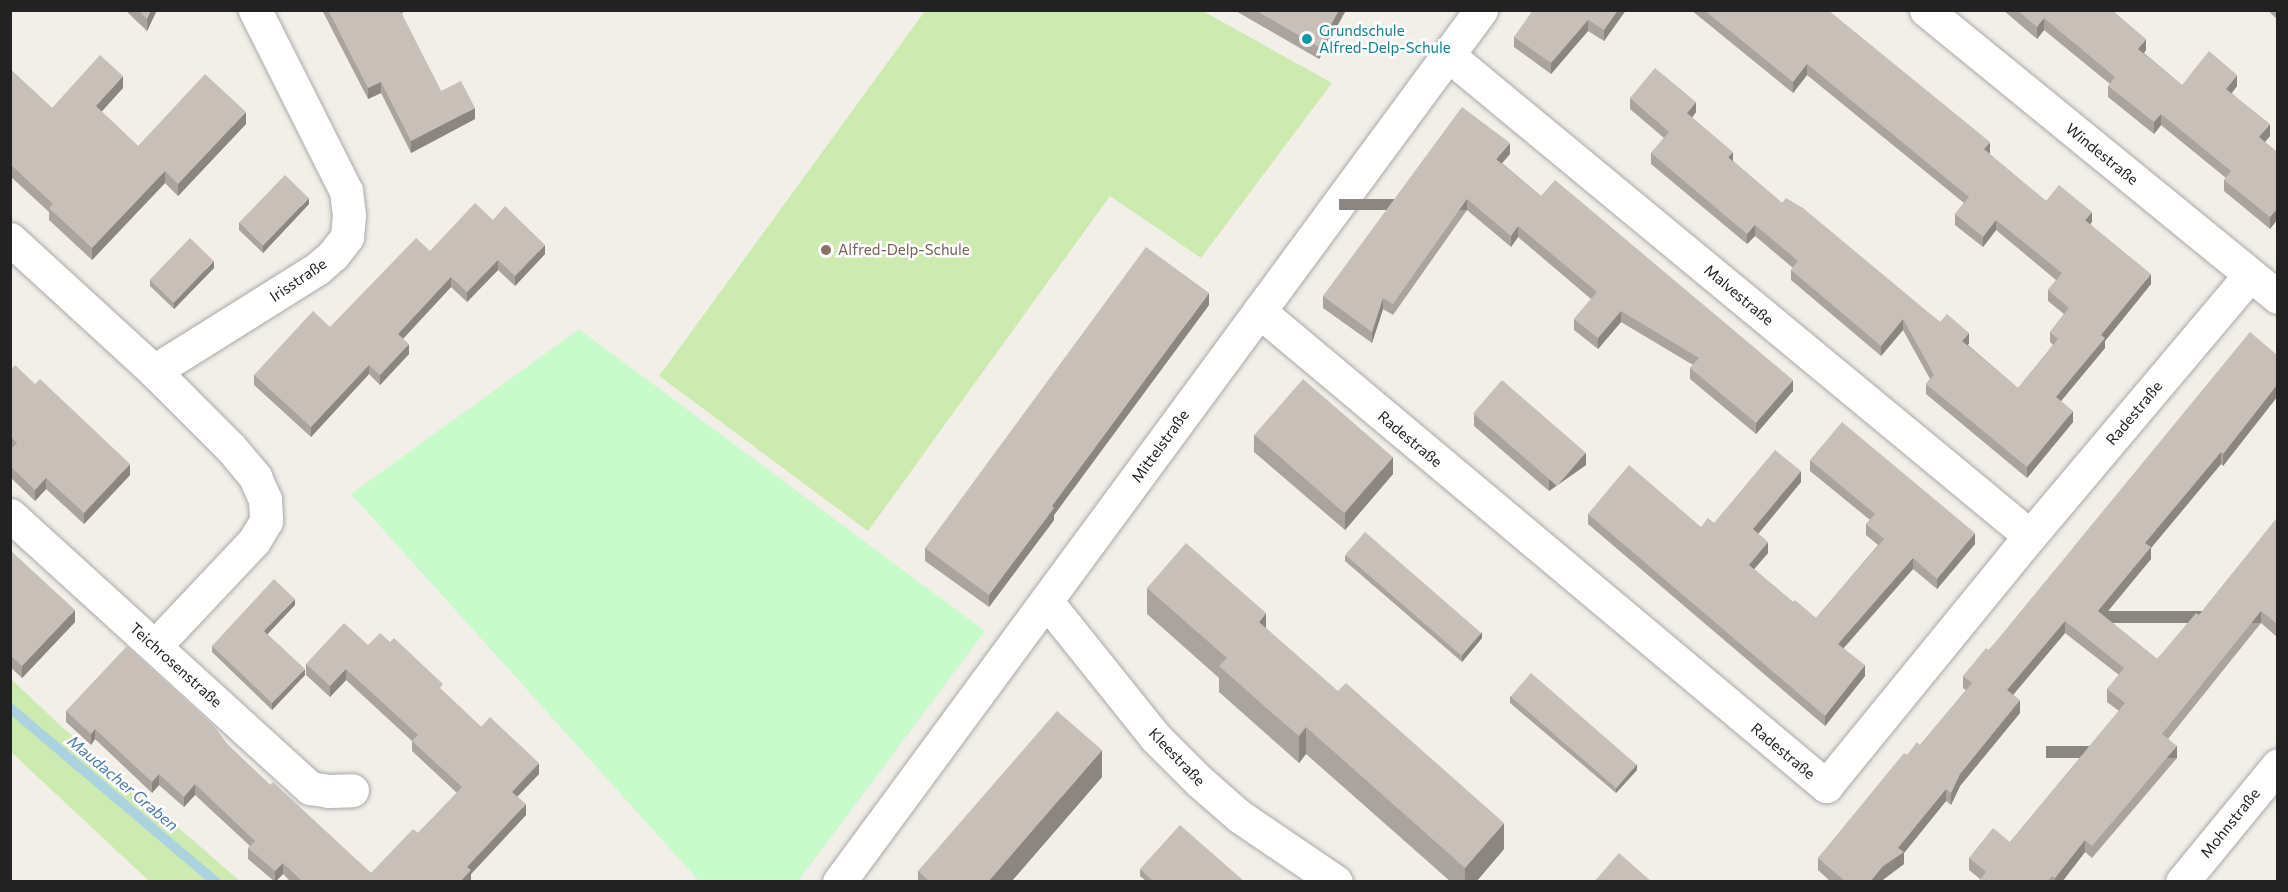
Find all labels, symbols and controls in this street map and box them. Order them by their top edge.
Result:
place label: Grundschule Alfred-Delp-Schule [1319,21,1451,56]
marker: Grundschule Alfred-Delp-Schule [1300,32,1314,46]
street label: Windestraße [2062,119,2142,189]
place label: Alfred-Delp-Schule [838,241,970,259]
marker: Alfred-Delp-Schule [819,243,833,257]
street label: Irisstraße [266,255,330,305]
street label: Malvestraße [1701,261,1777,329]
street label: Radestraße [2102,377,2166,449]
street label: Mittelstraße [1128,406,1192,486]
street label: Radestraße [1374,407,1446,471]
street label: Teichrosenstraße [126,619,226,711]
street label: Radestraße [1747,719,1819,783]
street label: Kleestraße [1145,724,1209,790]
water label: Maudacher Graben [64,731,182,835]
street label: Mohnstraße [2197,785,2263,861]

